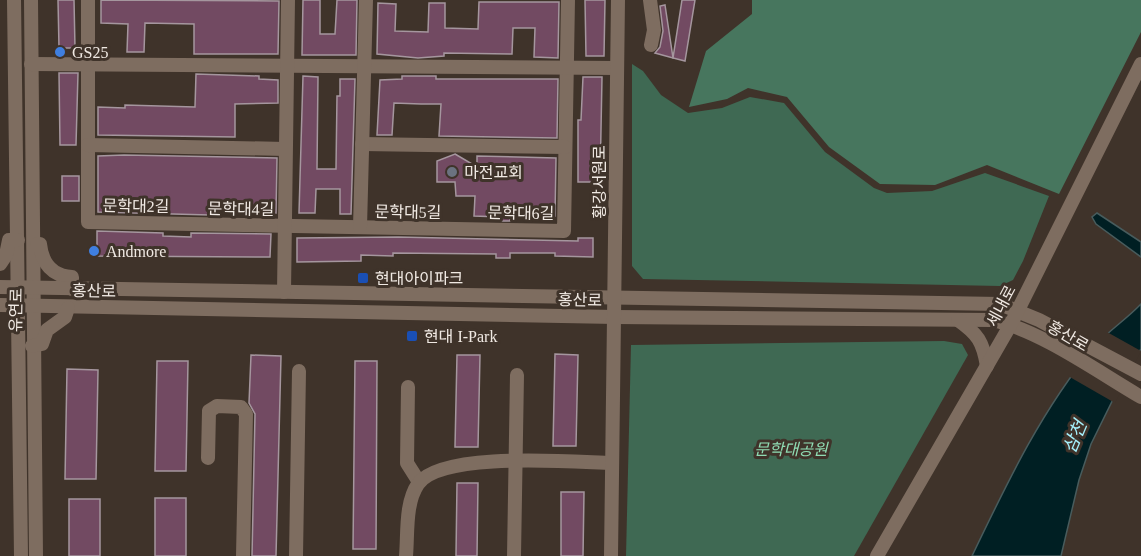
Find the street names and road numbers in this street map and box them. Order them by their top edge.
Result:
street label: 황강서원로 [591,145,608,219]
street label: 문학대2길 [102,197,170,215]
street label: 문학대4길 [207,200,275,218]
street label: 문학대5길 [374,203,442,221]
street label: 문학대6길 [487,204,555,222]
street label: 홍산로 [72,282,116,300]
street label: 세내로 [983,282,1019,329]
street label: 유연로 [7,288,25,332]
street label: 홍산로 [558,291,602,309]
street label: 홍산로 [1045,318,1092,355]

